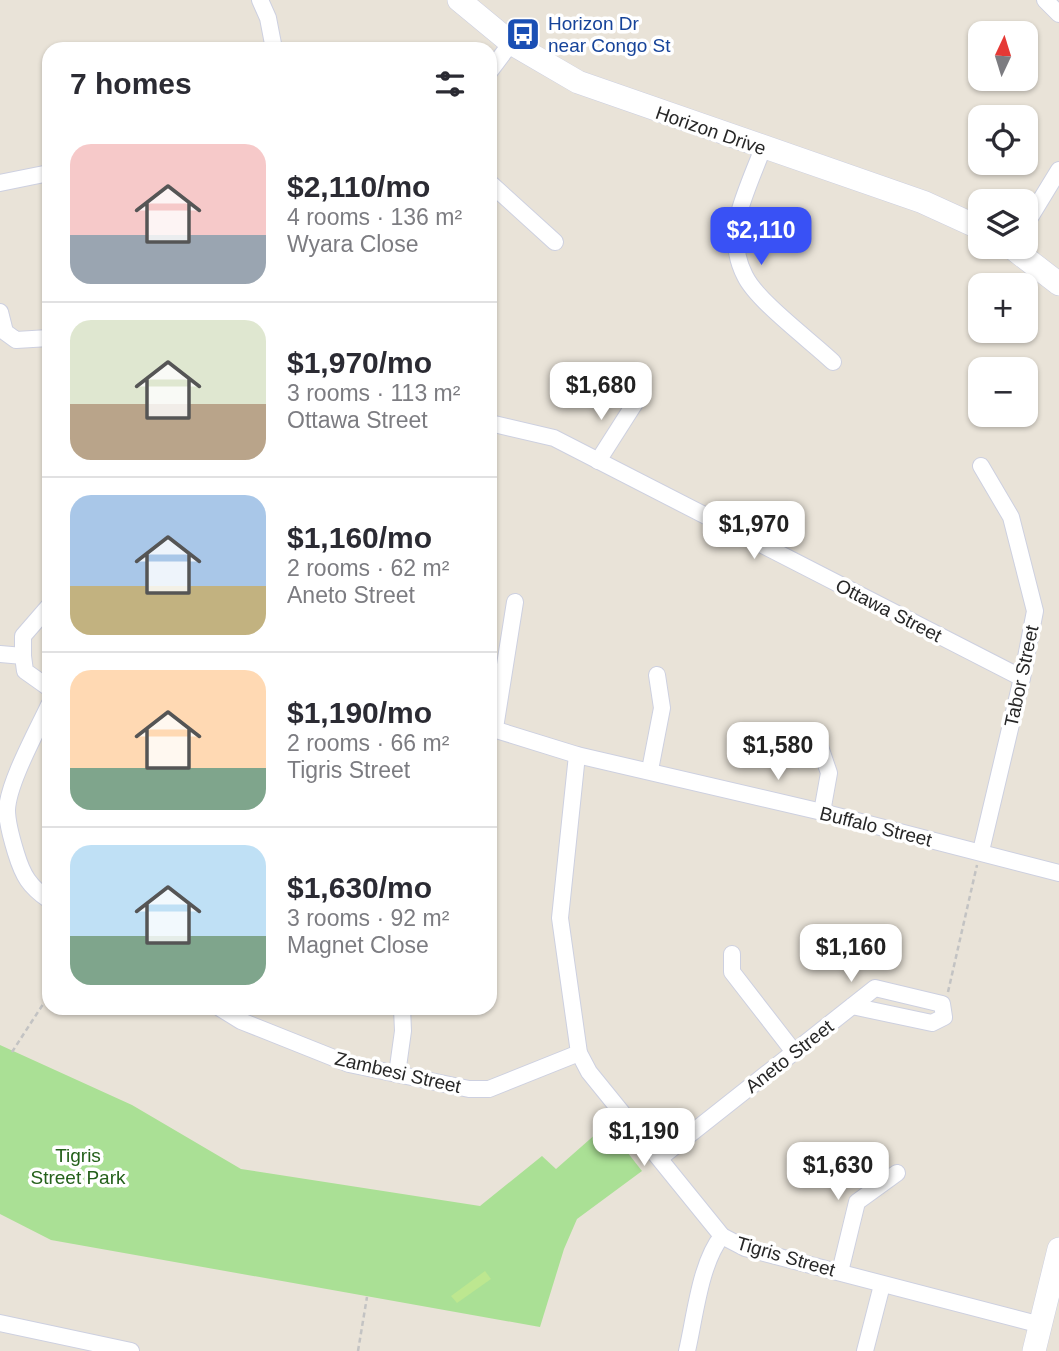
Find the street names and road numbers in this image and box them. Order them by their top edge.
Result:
street label: Horizon Drive [653,102,769,159]
street label: Ottawa Street [832,575,946,646]
street label: Tabor Street [1000,623,1043,729]
street label: Buffalo Street [818,802,935,851]
street label: Aneto Street [741,1015,838,1097]
street label: Zambesi Street [333,1048,464,1097]
street label: Tigris Street [734,1232,838,1281]

